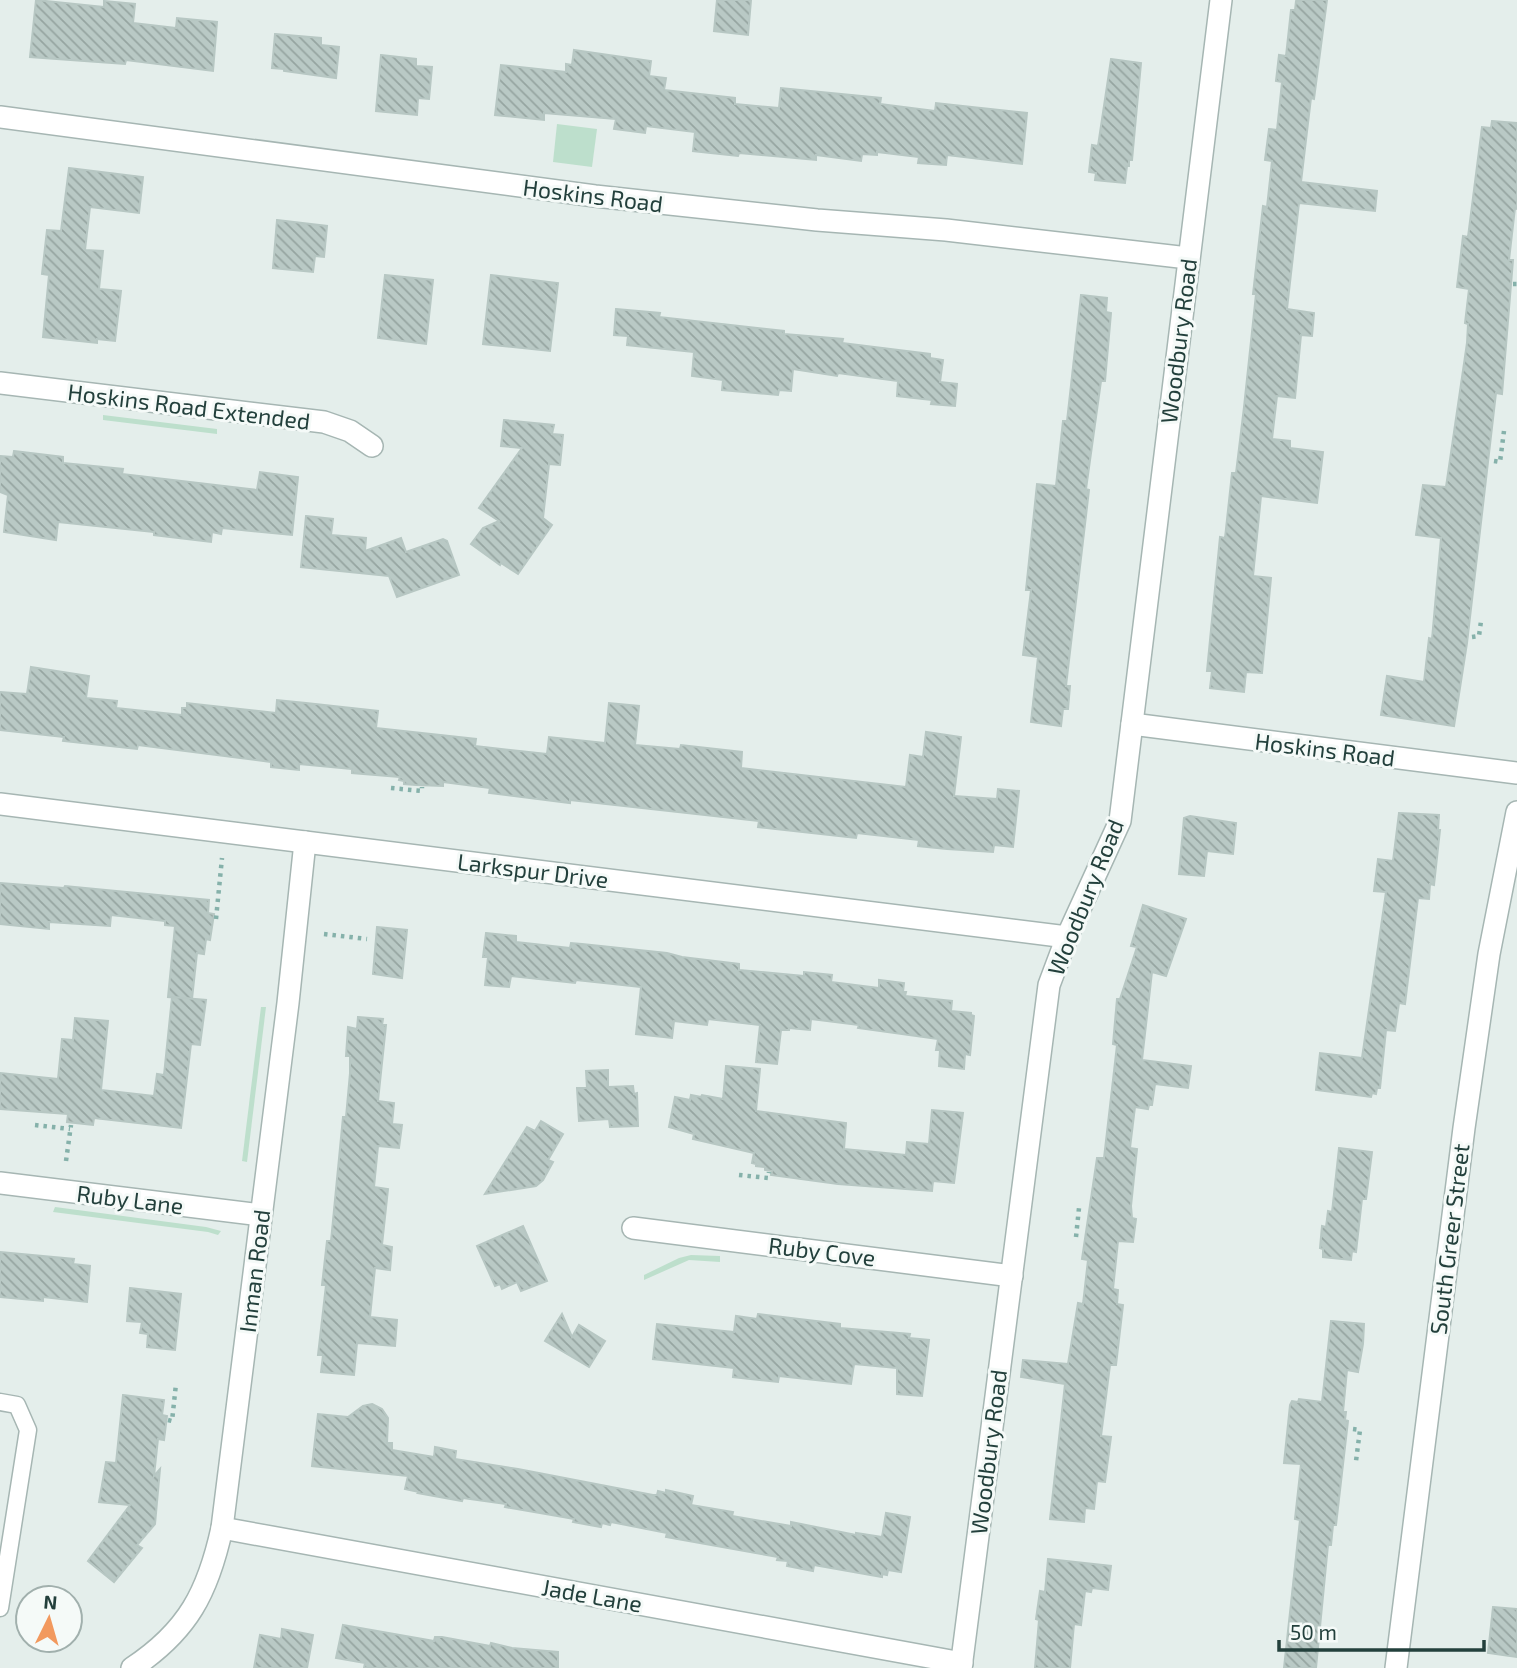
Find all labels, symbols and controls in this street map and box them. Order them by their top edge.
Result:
street label: Hoskins Road [521,173,665,217]
street label: Woodbury Road [1154,257,1202,425]
street label: Hoskins Road Extended [66,377,312,435]
street label: Hoskins Road [1253,727,1397,771]
street label: Woodbury Road [1041,815,1129,979]
street label: Larkspur Drive [456,847,610,893]
street label: South Greer Street [1423,1142,1475,1336]
street label: Ruby Lane [75,1179,185,1219]
street label: Inman Road [233,1208,275,1334]
street label: Ruby Cove [767,1231,877,1271]
street label: Woodbury Road [964,1368,1012,1536]
street label: Jade Lane [540,1572,644,1618]
north arrow [14,1584,84,1654]
text: N [43,1590,58,1614]
scale bar [1279,1608,1484,1652]
text: 50 m [1290,1619,1337,1644]

